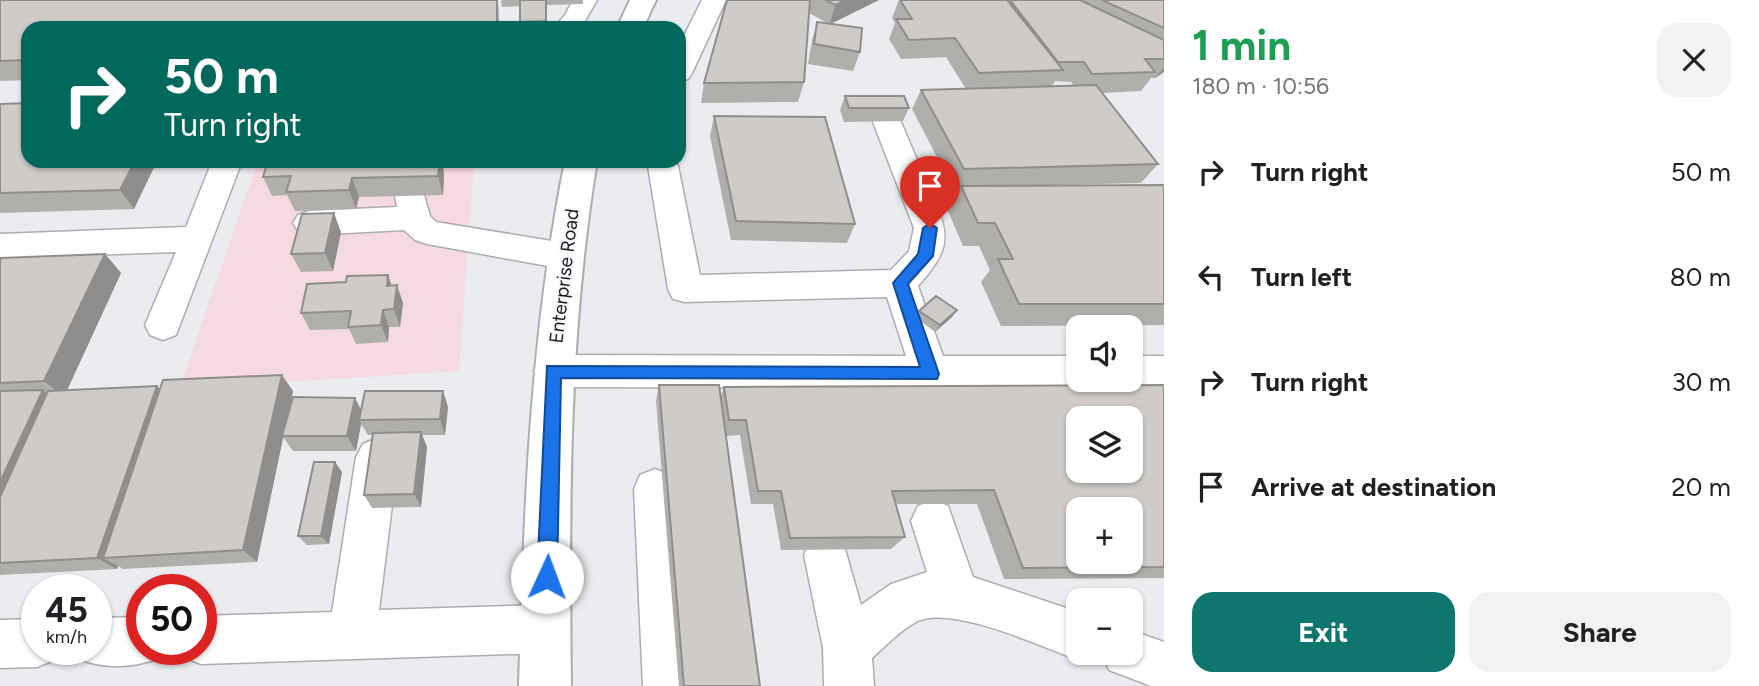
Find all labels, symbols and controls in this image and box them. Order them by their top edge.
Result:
text: 1 min [1192,20,1291,71]
button: close [1657,23,1731,97]
text: 50 m [164,46,279,105]
icon: right [49,49,140,140]
text: 180 m · 10:56 [1192,72,1329,100]
text: Turn right [164,106,302,144]
icon: right [1192,153,1230,191]
pin [900,156,960,228]
text: Turn right [1251,156,1368,188]
text: 50 m [1671,156,1731,188]
icon: arrive [911,167,949,205]
street label: Enterprise Road [544,207,584,345]
icon: left [1192,258,1230,296]
text: Turn left [1251,261,1352,293]
text: 80 m [1670,261,1731,293]
map controls [1066,315,1143,665]
button: sound [1066,315,1143,392]
icon: right [1192,363,1230,401]
text: Turn right [1251,366,1368,398]
text: 30 m [1672,366,1731,398]
button: layers [1066,406,1143,483]
icon: arrive [1192,468,1230,506]
text: Arrive at destination [1251,471,1496,503]
text: 20 m [1671,471,1731,503]
button: + [1066,497,1143,574]
position arrow [510,540,584,614]
speed limit sign: 50 [126,574,217,665]
button: − [1066,588,1143,665]
text: 45 [45,589,88,631]
button: Exit [1192,592,1455,672]
button: Share [1469,592,1731,672]
text: km/h [46,626,87,648]

